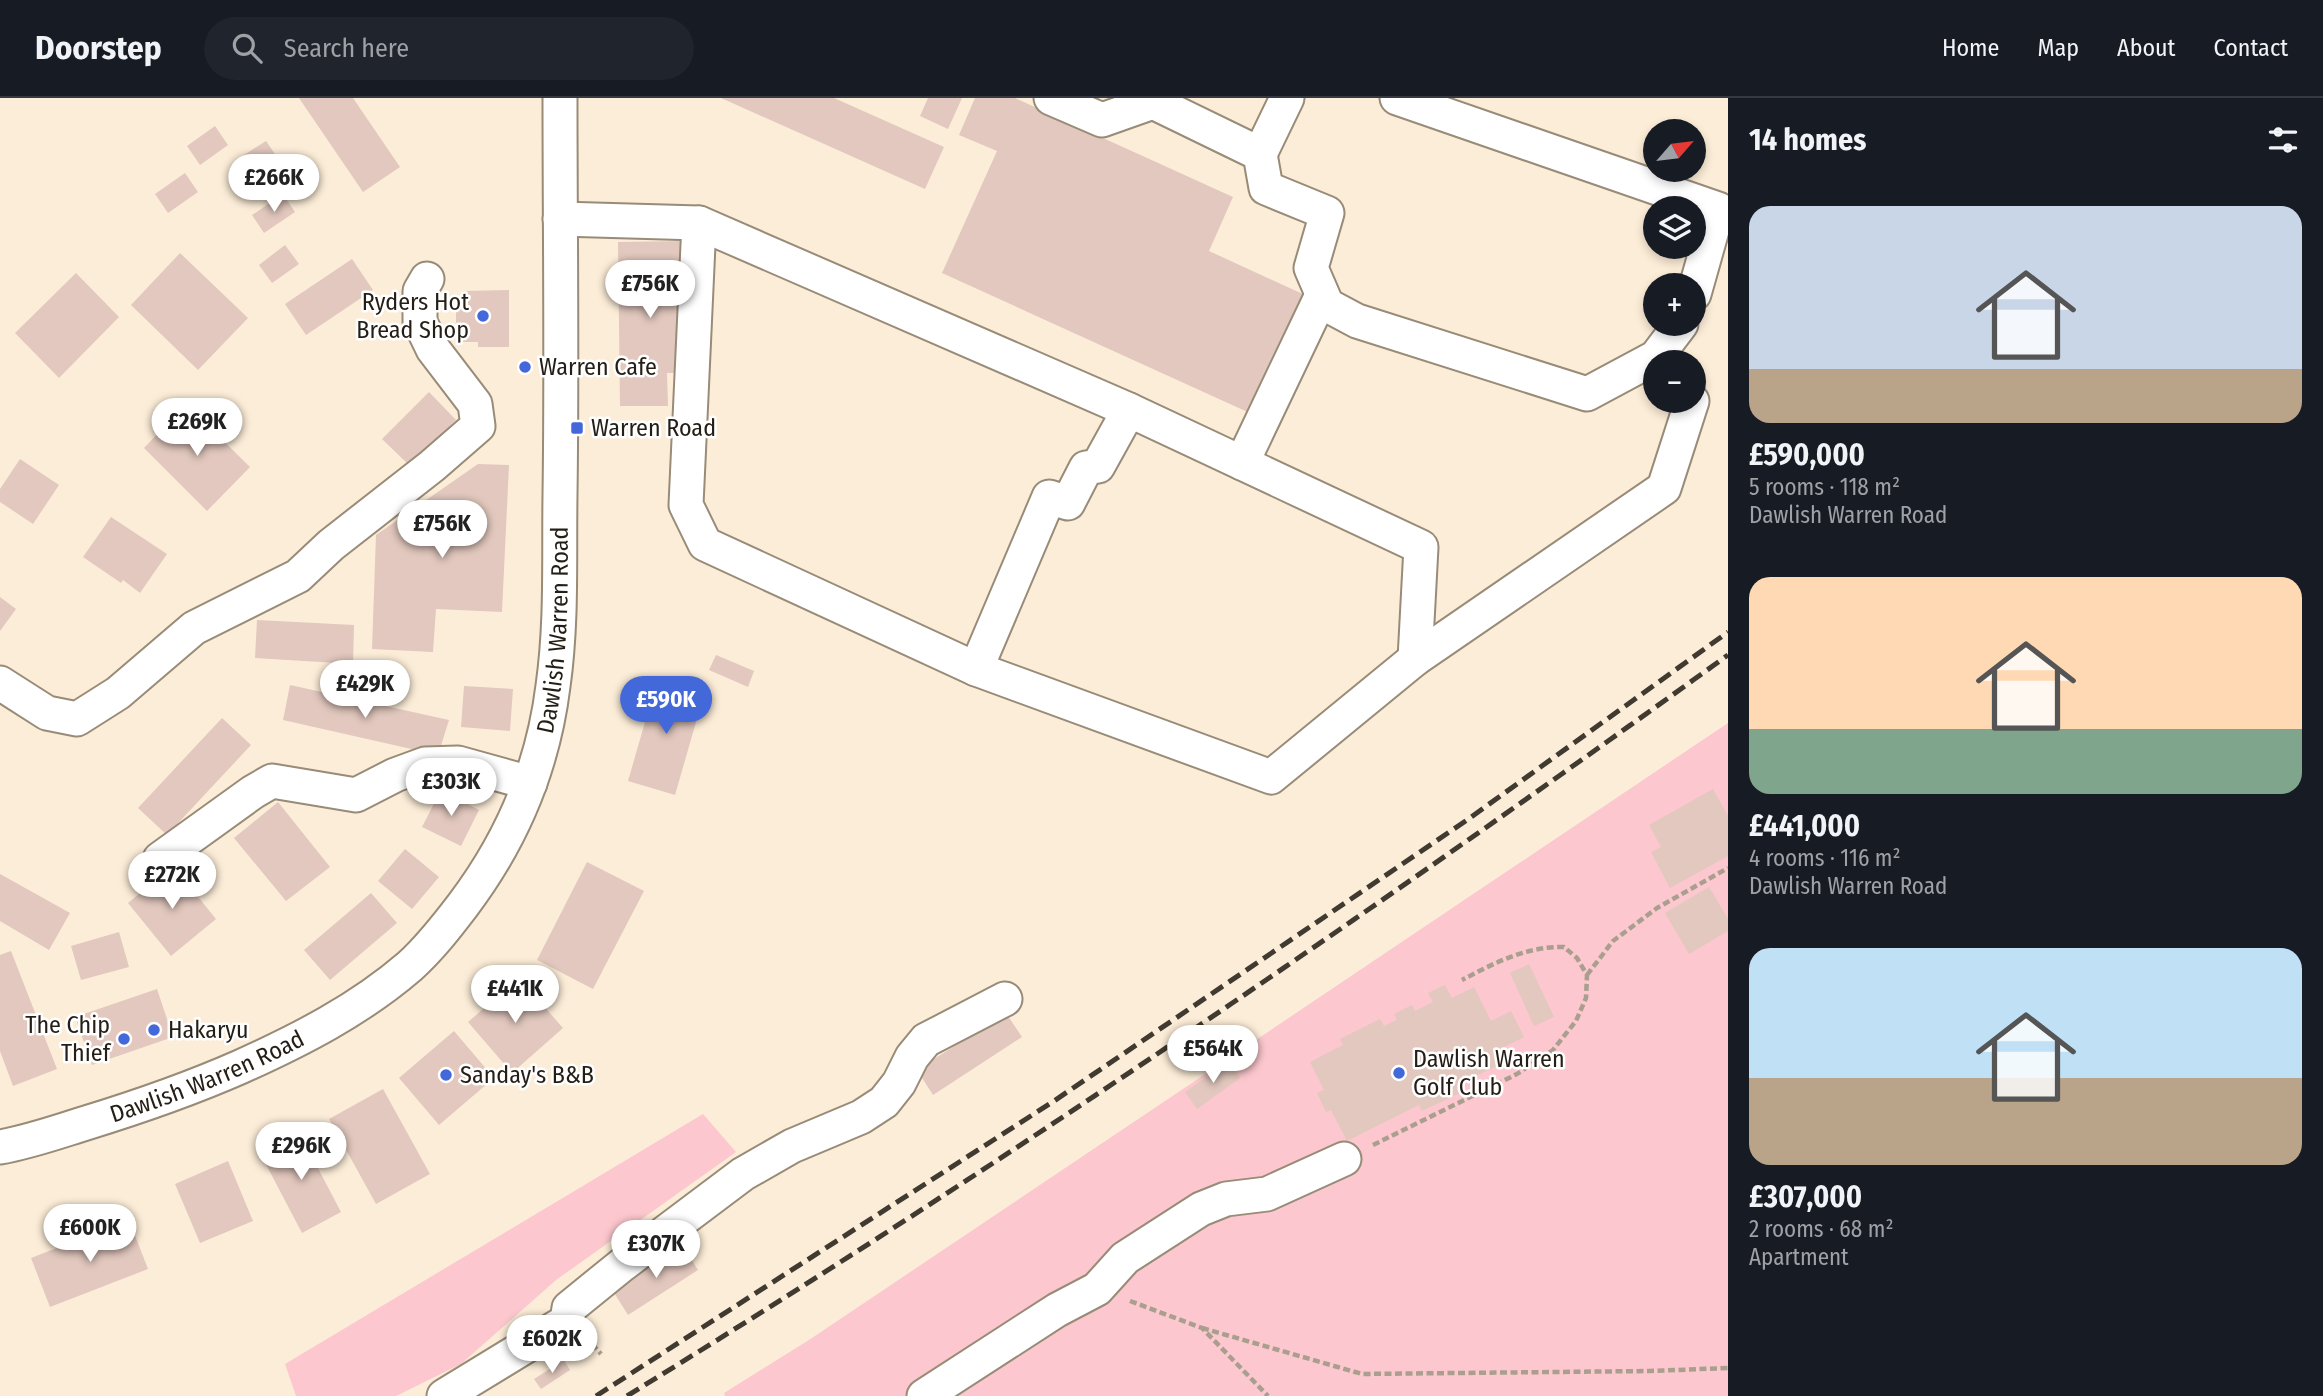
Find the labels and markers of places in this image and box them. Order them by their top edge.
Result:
pin: £266K [225,155,323,214]
pin: £756K [601,260,699,320]
place label: Ryders Hot Bread Shop [356,288,469,344]
marker: Ryders Hot Bread Shop [475,308,491,324]
place label: Warren Cafe [539,353,657,381]
marker: Warren Cafe [517,359,533,375]
pin: £269K [148,398,246,458]
place label: Warren Road [591,414,716,442]
marker: Warren Road [569,420,585,436]
pin: £756K [393,500,491,560]
pin: £429K [316,660,414,720]
pin: £590K [617,676,715,736]
pin: £303K [402,758,500,818]
pin: £272K [123,852,221,911]
pin: £441K [466,965,564,1025]
place label: The Chip Thief [25,1011,112,1067]
place label: Hakaryu [168,1016,249,1044]
marker: Hakaryu [146,1022,162,1038]
pin: £564K [1164,1026,1262,1085]
marker: The Chip Thief [116,1031,132,1047]
place label: Dawlish Warren Golf Club [1413,1045,1565,1101]
place label: Sanday's B&B [460,1061,594,1089]
marker: Dawlish Warren Golf Club [1391,1065,1407,1081]
marker: Sanday's B&B [438,1067,454,1083]
pin: £296K [252,1122,350,1182]
pin: £600K [41,1204,139,1264]
pin: £307K [607,1220,705,1280]
pin: £602K [503,1316,601,1375]

